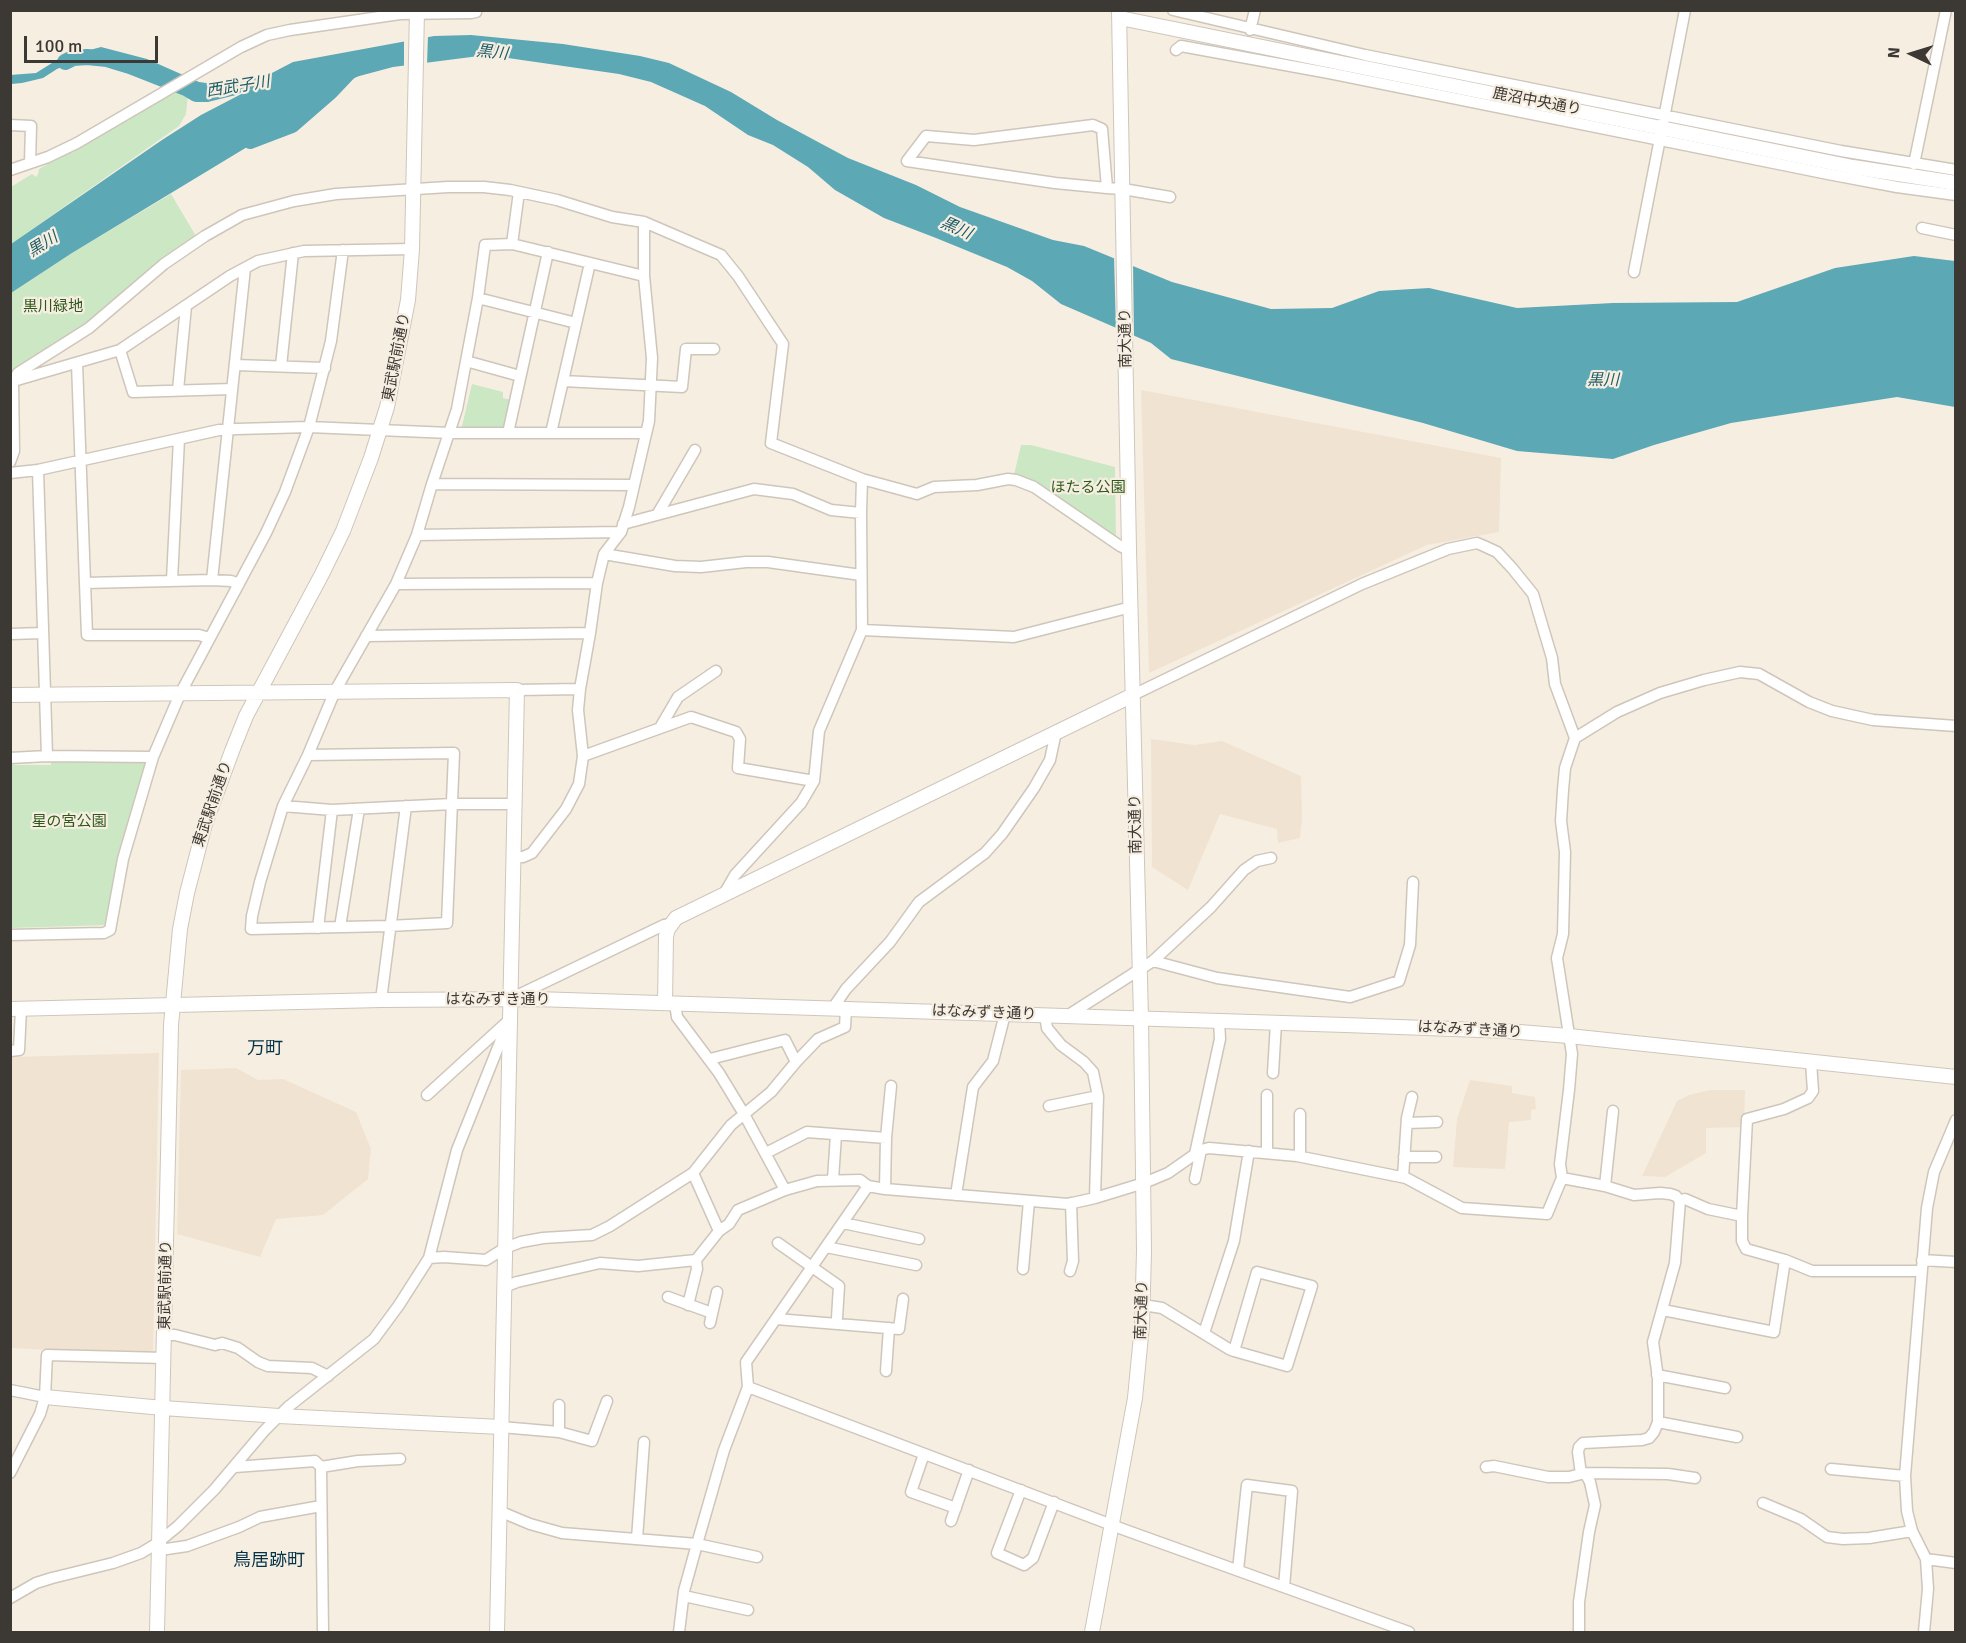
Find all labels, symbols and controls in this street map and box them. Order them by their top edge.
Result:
scale bar [27,24,160,62]
north arrow [1882,24,1942,84]
text: 100 m [35,35,82,57]
water label: 黒川 [475,42,509,64]
text: N [1884,46,1904,59]
water label: 西武子川 [205,73,271,101]
street label: 鹿沼中央通り [1491,85,1583,119]
water label: 黒川 [937,214,975,244]
water label: 黒川 [24,228,62,262]
park label: 黒川緑地 [23,298,83,316]
street label: 南大通り [1116,308,1136,368]
street label: 東武駅前通り [380,311,414,403]
water label: 黒川 [1587,371,1619,391]
park label: ほたる公園 [1051,479,1125,497]
street label: 東武駅前通り [190,759,236,849]
street label: 南大通り [1126,794,1146,854]
park label: 星の宮公園 [32,813,106,831]
street label: はなみずき通り [446,991,550,1009]
street label: はなみずき通り [931,1002,1037,1024]
street label: はなみずき通り [1417,1018,1523,1042]
district label: 万町 [247,1038,283,1060]
street label: 東武駅前通り [156,1240,176,1330]
street label: 南大通り [1132,1280,1152,1340]
district label: 鳥居跡町 [233,1550,305,1572]

